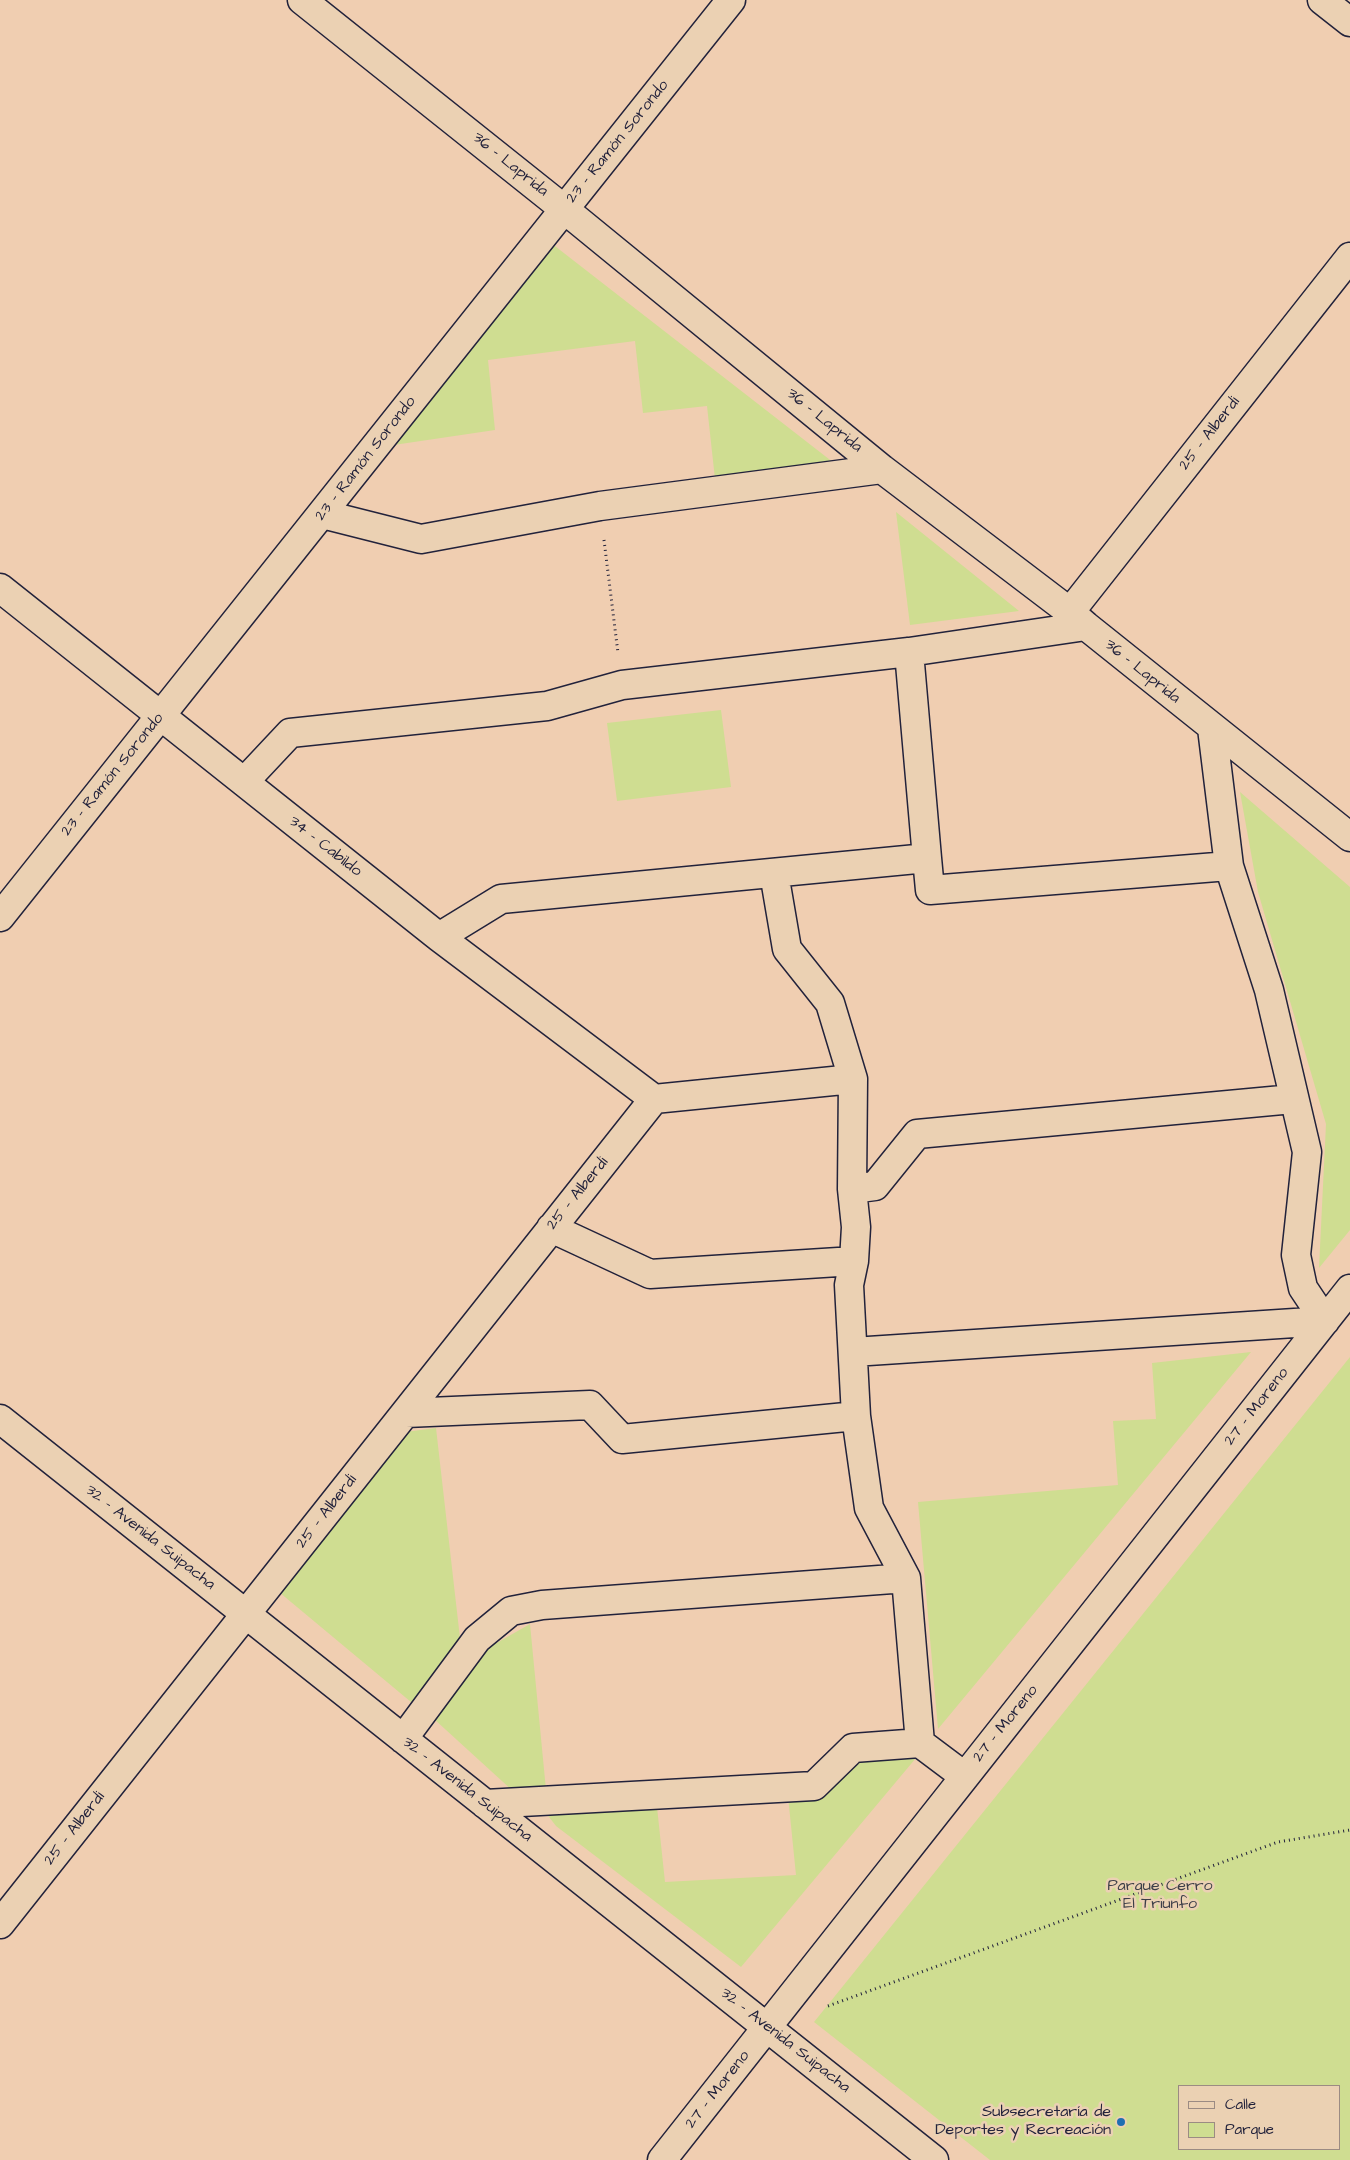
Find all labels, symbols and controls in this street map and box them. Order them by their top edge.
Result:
street label: 23 - Ramón Sorondo [562,77,674,207]
street label: 36 - Laprida [468,129,552,201]
street label: 36 - Laprida [782,385,866,457]
street label: 23 - Ramón Sorondo [311,393,421,525]
street label: 25 - Alberdi [1175,393,1245,475]
street label: 36 - Laprida [1100,636,1184,708]
street label: 23 - Ramón Sorondo [57,710,169,840]
street label: 34 - Cabildo [285,813,365,881]
street label: 25 - Alberdi [543,1154,613,1234]
street label: 27 - Moreno [1221,1364,1293,1450]
street label: 25 - Alberdi [292,1471,362,1553]
street label: 32 - Avenida Suipacha [81,1481,219,1595]
street label: 27 - Moreno [969,1682,1043,1766]
street label: 32 - Avenida Suipacha [398,1733,536,1847]
street label: 25 - Alberdi [40,1788,110,1870]
park label: Parque Cerro El Triunfo [1107,1877,1213,1915]
street label: 32 - Avenida Suipacha [716,1984,854,2098]
street label: 27 - Moreno [682,2047,754,2133]
legend [1178,2085,1340,2150]
text: Calle [1225,2094,1256,2115]
place label: Subsecretaría de Deportes y Recreación [935,2103,1111,2141]
marker: Subsecretaría de Deportes y Recreación [1115,2116,1127,2128]
text: Parque [1225,2119,1274,2140]

